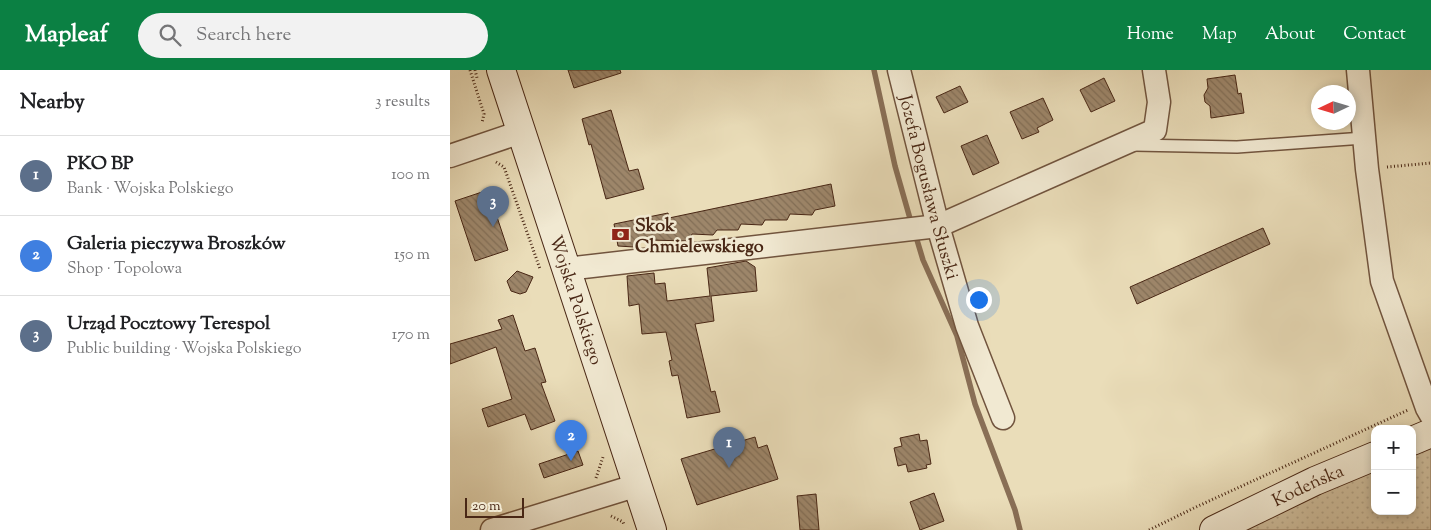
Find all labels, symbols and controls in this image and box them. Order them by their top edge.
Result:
search box [138,13,488,58]
text: Mapleaf [25,18,108,52]
icon: search [156,21,184,49]
text: Search here [196,22,291,49]
text: Home [1127,22,1174,48]
text: Map [1202,22,1237,48]
text: About [1265,22,1315,48]
text: Contact [1343,22,1406,48]
north arrow [1311,85,1356,130]
text: Nearby [20,88,85,118]
text: 3 results [375,91,430,114]
street label: Józefa Bogusława Słuszki [891,92,964,283]
text: PKO BP [67,151,134,178]
text: 1 [33,164,39,187]
text: 100 m [391,164,430,187]
text: Bank · Wojska Polskiego [67,178,233,201]
pin: 3 [477,186,509,227]
place label: Skok Chmielewskiego [635,214,764,261]
bank icon: Skok Chmielewskiego [611,225,631,245]
text: Galeria pieczywa Broszków [67,231,286,258]
street label: Wojska Polskiego [541,232,608,369]
text: 2 [32,244,40,267]
text: 150 m [394,244,430,267]
text: Shop · Topolowa [67,258,182,281]
your location [966,287,992,313]
text: Urząd Pocztowy Terespol [67,311,270,338]
text: 3 [33,324,39,347]
text: 170 m [392,324,430,347]
text: Public building · Wojska Polskiego [67,338,301,361]
pin: 2 [555,420,587,461]
map controls [1371,425,1416,515]
button: + [1371,425,1416,470]
pin: 1 [713,427,745,468]
street label: Kodeńska [1268,459,1348,515]
button: − [1371,470,1416,515]
scale bar [465,495,524,518]
text: 20 m [472,497,501,517]

